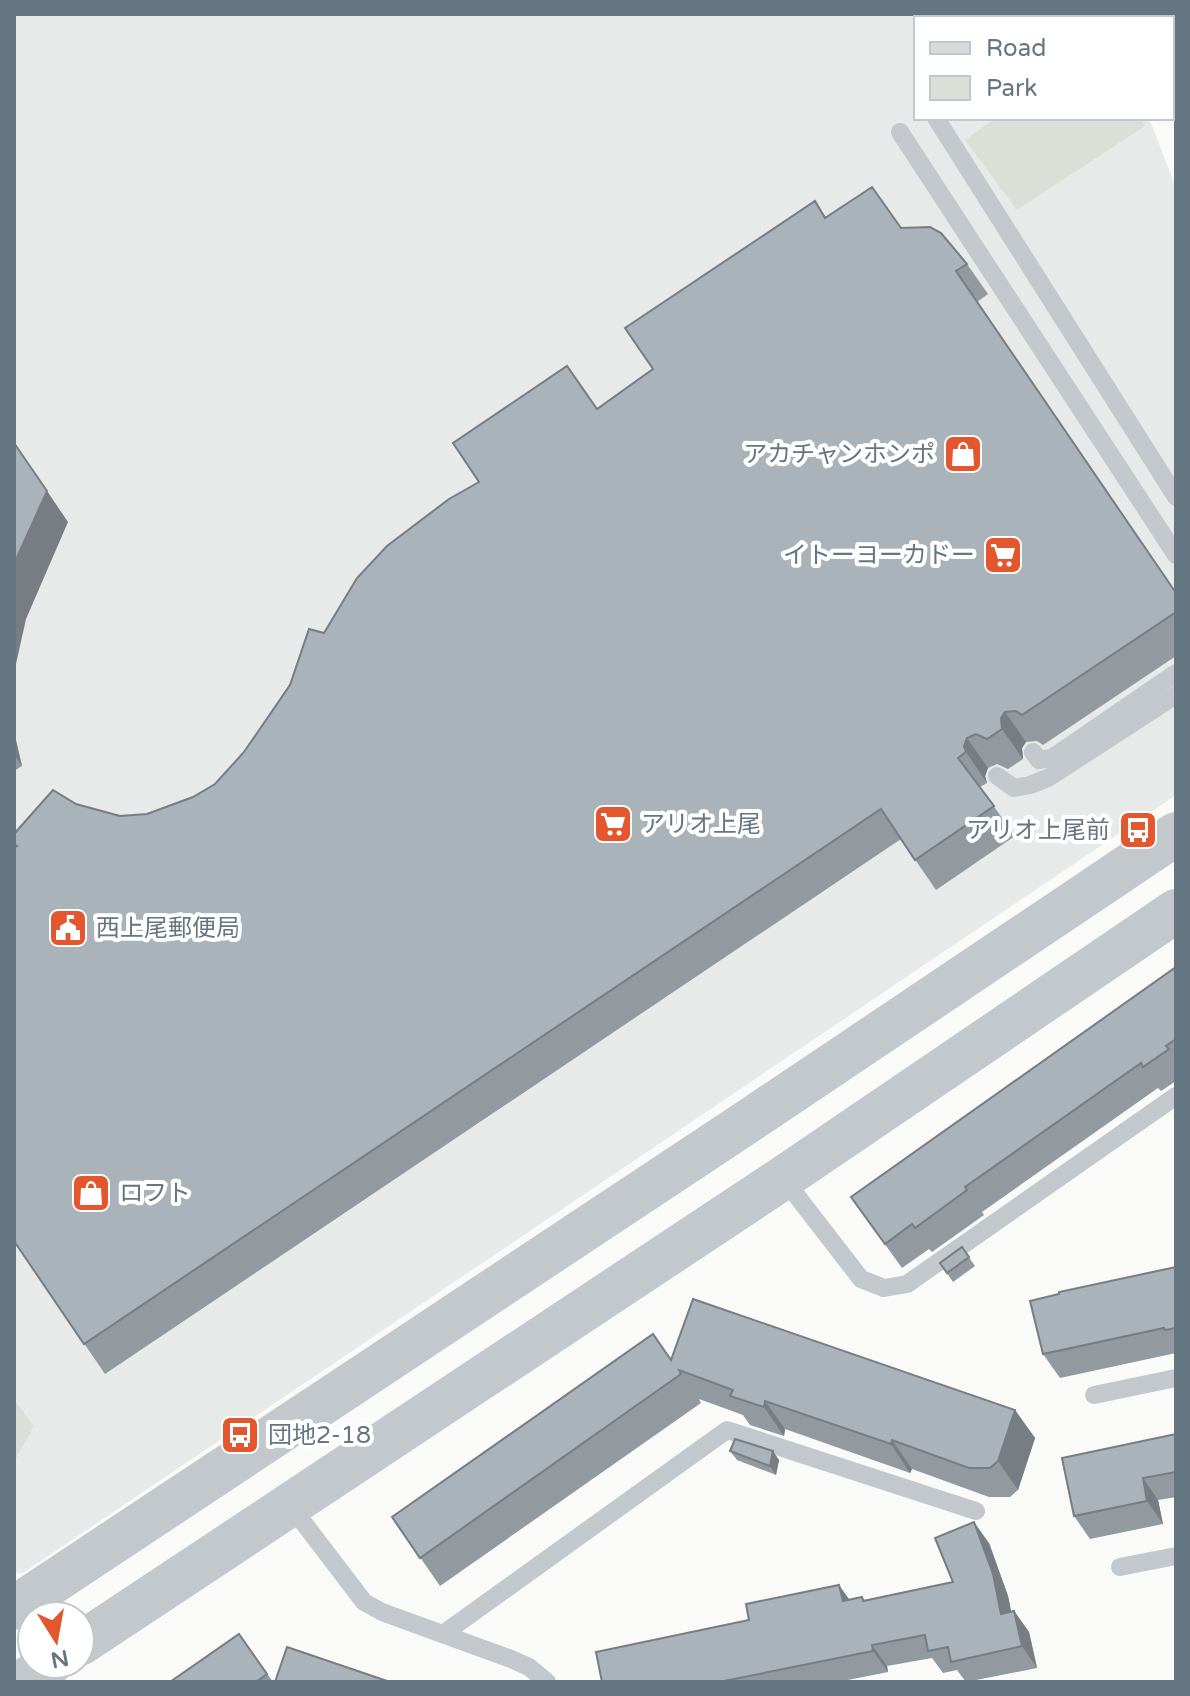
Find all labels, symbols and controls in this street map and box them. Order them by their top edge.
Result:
legend [914,16,1174,120]
text: Road [986,34,1046,63]
text: Park [986,74,1037,103]
shop icon: アカチャンホンポ [942,433,984,475]
place label: アカチャンホンポ [743,440,935,469]
supermarket icon: イトーヨーカドー [982,534,1024,576]
place label: イトーヨーカドー [783,541,975,570]
supermarket icon: アリオ上尾 [592,803,634,845]
bus stop icon: アリオ上尾前 [1117,809,1159,851]
place label: アリオ上尾 [641,810,761,839]
place label: アリオ上尾前 [966,816,1110,845]
public building icon: 西上尾郵便局 [47,907,89,949]
place label: 西上尾郵便局 [96,914,240,943]
shop icon: ロフト [70,1172,112,1214]
place label: ロフト [119,1179,191,1208]
bus stop icon: 団地2-18 [219,1414,261,1456]
place label: 団地2-18 [268,1421,371,1450]
north arrow [16,1600,96,1680]
text: N [48,1644,71,1673]

